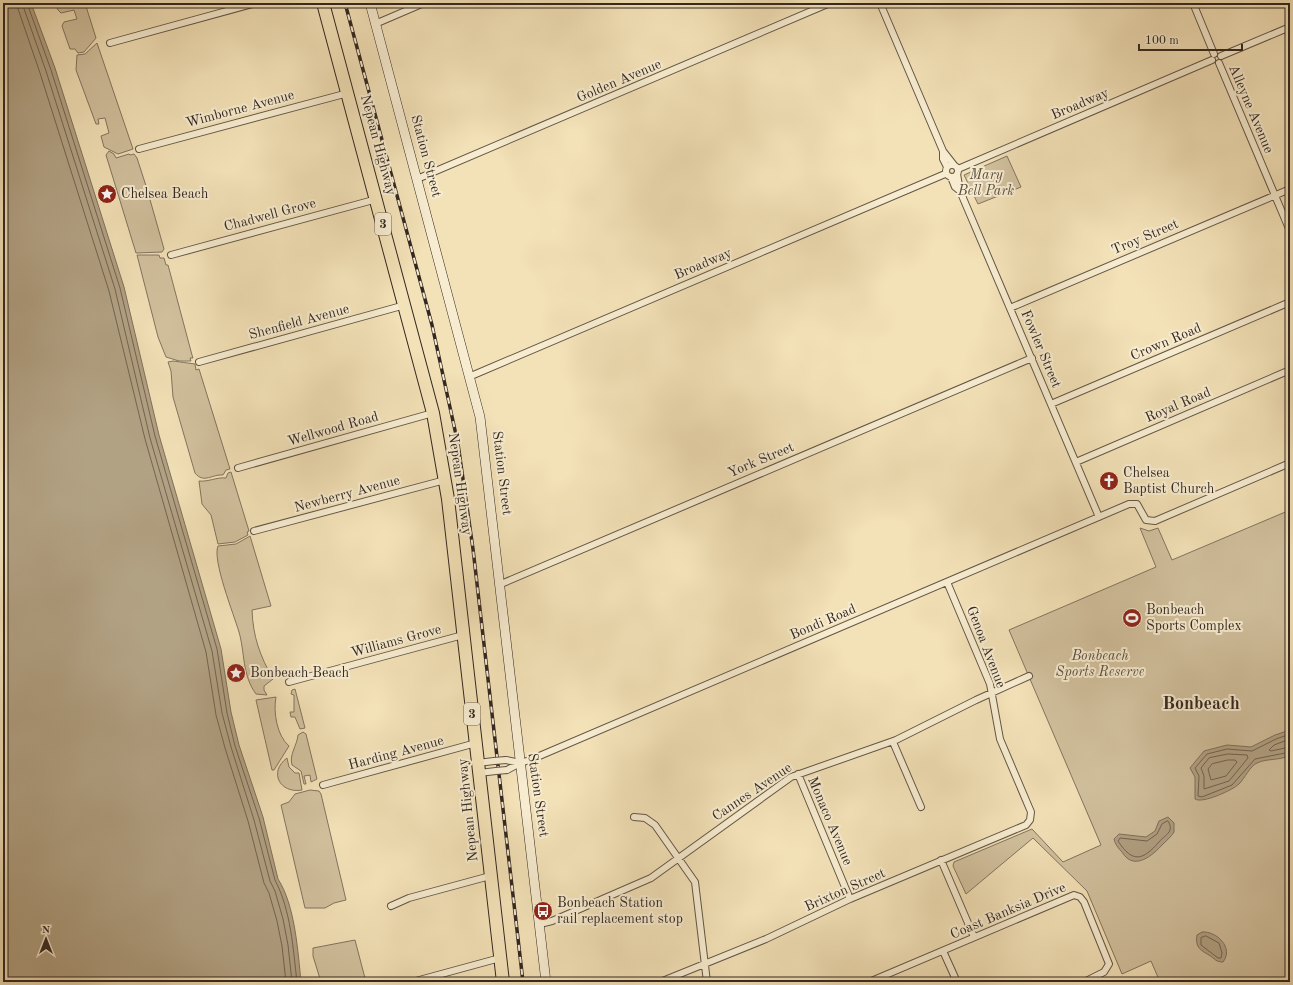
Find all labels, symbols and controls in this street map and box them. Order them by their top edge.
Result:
scale bar [1139,26,1242,52]
text: 100 m [1145,35,1179,47]
street label: Golden Avenue [575,57,663,105]
street label: Alleyne Avenue [1226,63,1276,155]
street label: Broadway [1049,85,1111,122]
street label: Wimborne Avenue [184,88,296,130]
street label: Nepean Highway [358,93,398,198]
street label: Station Street [408,113,444,199]
park label: Mary Bell Park [957,168,1014,198]
place icon: Chelsea Beach [96,183,118,205]
place label: Chelsea Beach [121,187,209,201]
street label: Chadwell Grove [222,196,318,234]
road number: 3 [375,213,391,235]
street label: Troy Street [1110,217,1181,257]
street label: Broadway [672,245,734,282]
street label: Shenfield Avenue [247,302,351,342]
street label: Fowler Street [1018,308,1064,390]
street label: Crown Road [1129,321,1203,363]
street label: Royal Road [1143,385,1213,425]
street label: Wellwood Road [286,409,380,449]
street label: Station Street [490,430,514,516]
street label: Nepean Highway [446,432,474,537]
street label: York Street [726,440,796,480]
place label: Chelsea Baptist Church [1123,466,1215,496]
church icon: Chelsea Baptist Church [1098,470,1120,492]
street label: Newberry Avenue [293,473,401,515]
street label: Bondi Road [788,602,858,642]
place label: Bonbeach Sports Complex [1146,603,1242,633]
street label: Genoa Avenue [964,604,1008,690]
sports icon: Bonbeach Sports Complex [1121,607,1143,629]
street label: Williams Grove [349,622,443,660]
park label: Bonbeach Sports Reserve [1056,649,1145,680]
place icon: Bonbeach Beach [225,662,247,684]
place label: Bonbeach Beach [250,666,349,680]
district label: Bonbeach [1162,695,1240,713]
road number: 3 [464,703,480,725]
street label: Harding Avenue [347,734,445,772]
street label: Station Street [525,752,551,838]
street label: Nepean Highway [456,757,480,862]
street label: Cannes Avenue [710,760,794,824]
street label: Monaco Avenue [805,775,855,867]
street label: Brixton Street [802,866,888,914]
street label: Coast Banksia Drive [948,880,1068,942]
place label: Bonbeach Station rail replacement stop [557,896,683,926]
bus stop icon: Bonbeach Station rail replacement stop [532,900,554,922]
north arrow [26,919,66,959]
text: N [42,925,51,936]

